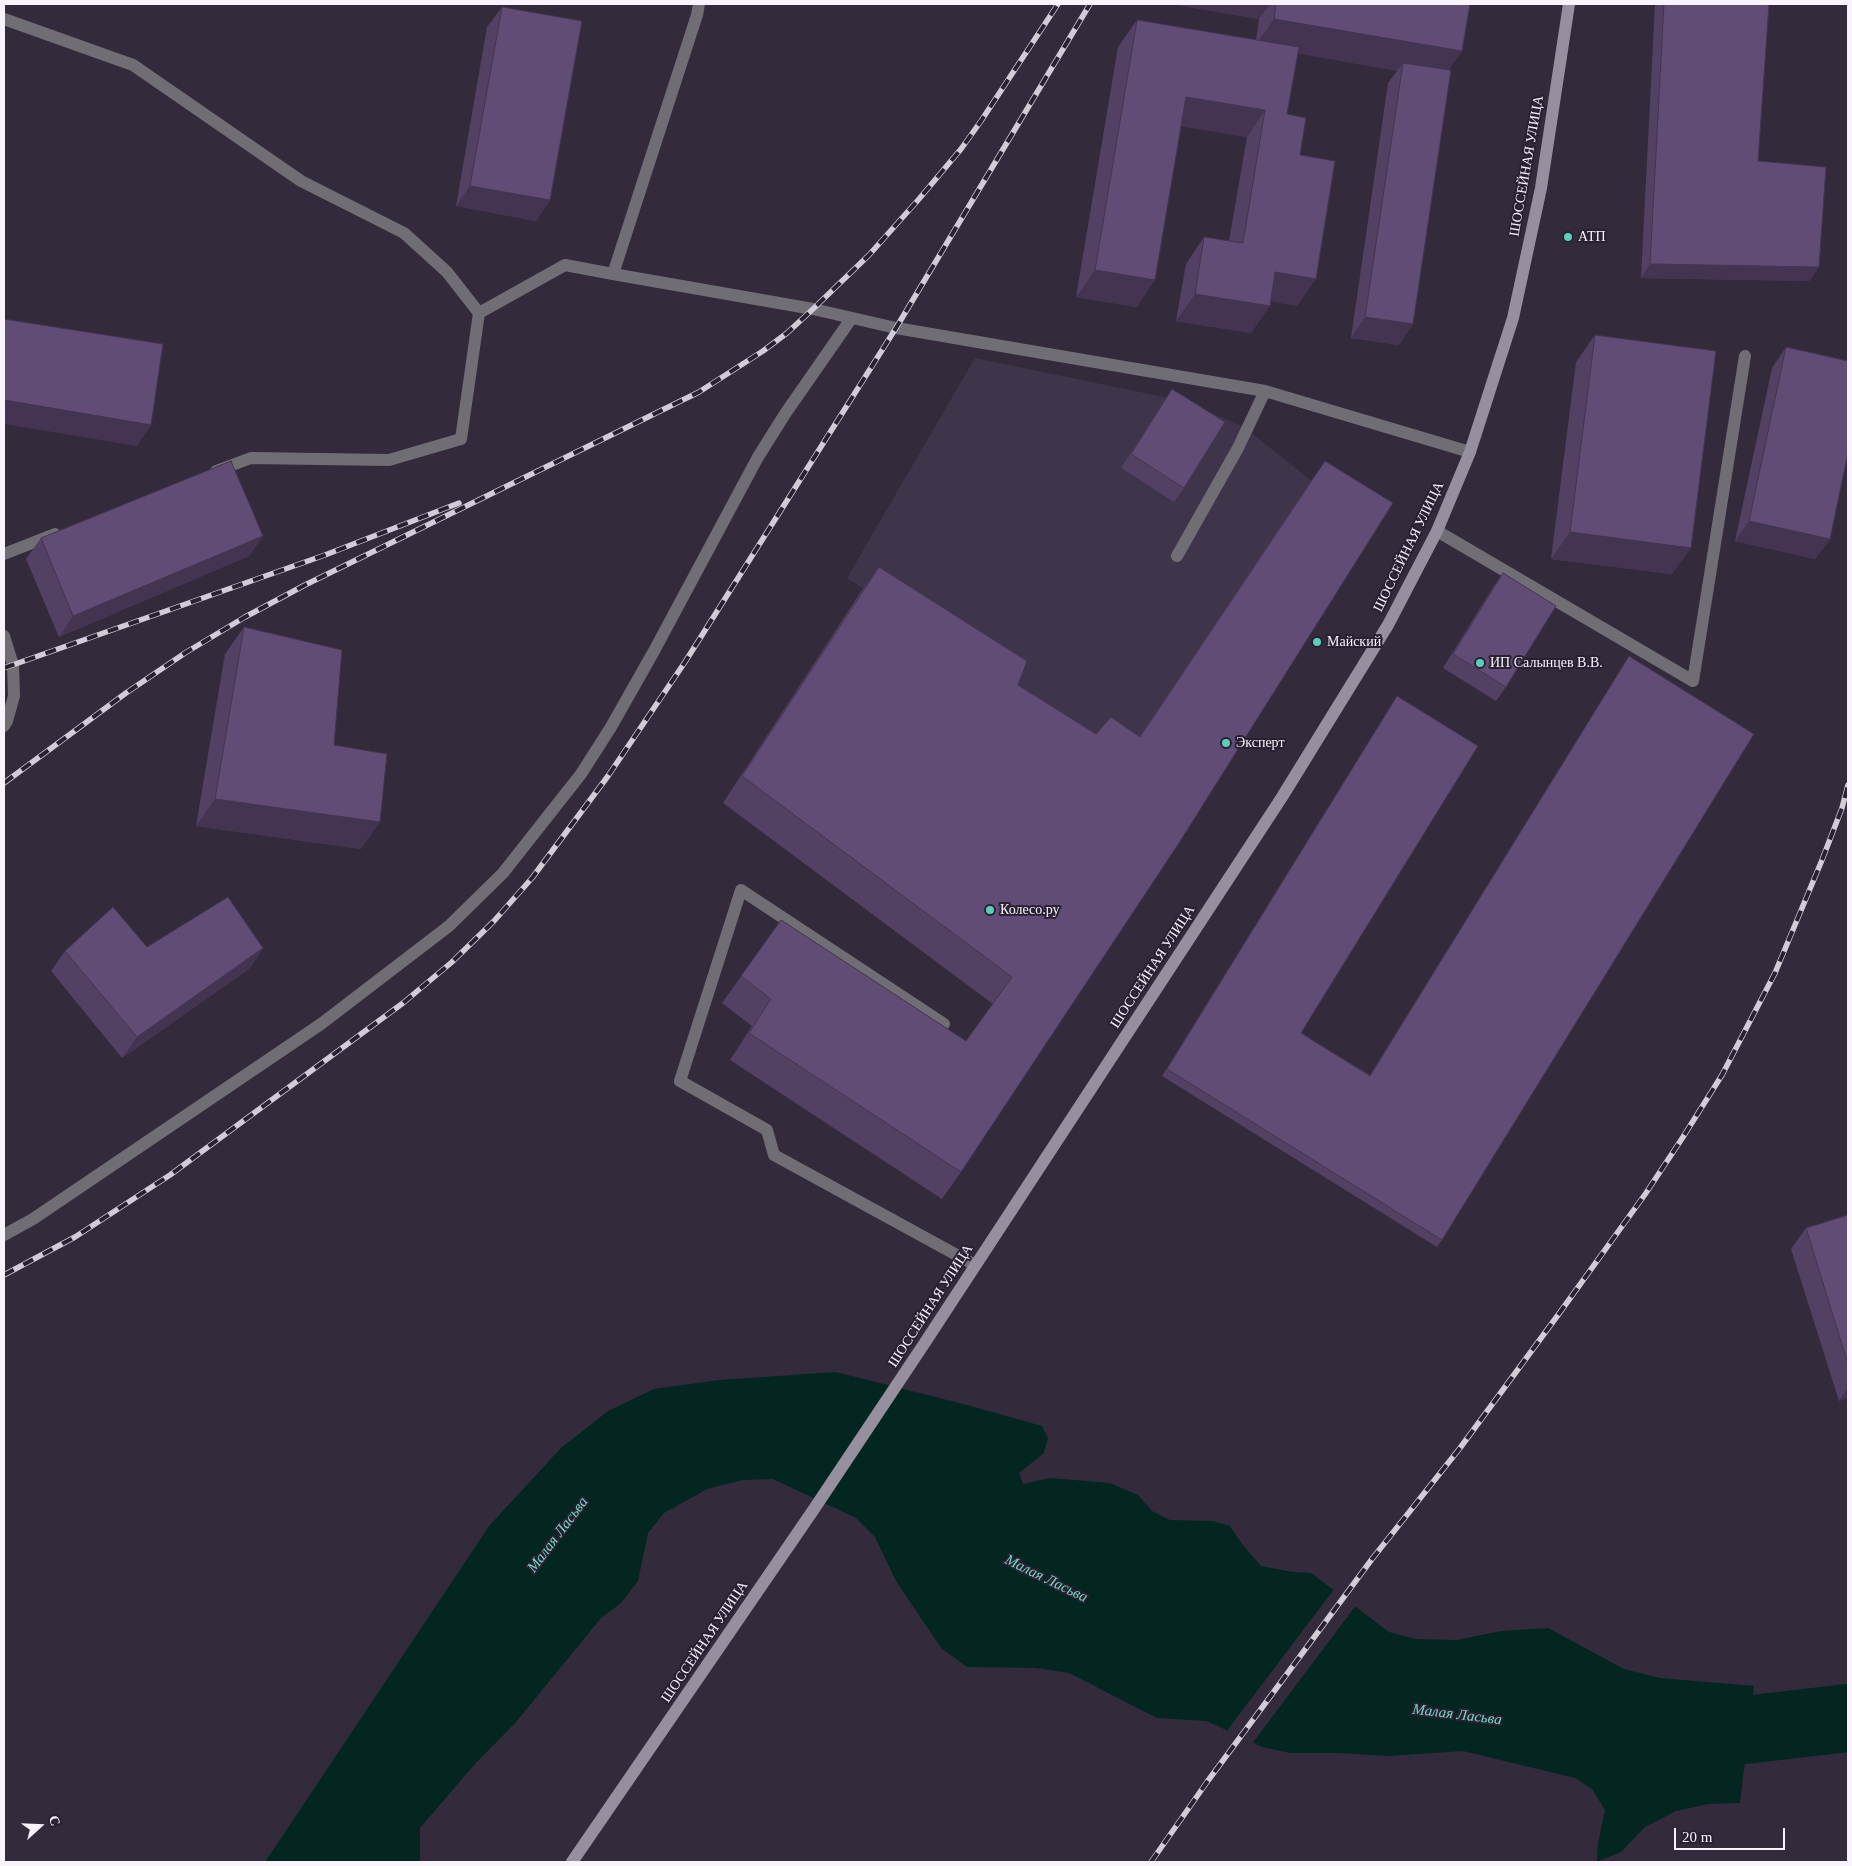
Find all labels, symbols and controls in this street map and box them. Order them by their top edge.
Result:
street label: ШОССЕЙНАЯ УЛИЦА [1506,94,1548,238]
place label: АТП [1578,229,1606,245]
marker: АТП [1562,231,1574,243]
street label: ШОССЕЙНАЯ УЛИЦА [1370,479,1448,615]
place label: Майский [1327,634,1381,650]
marker: Майский [1311,636,1323,648]
place label: ИП Салынцев В.В. [1490,655,1603,671]
marker: ИП Салынцев В.В. [1474,657,1486,669]
place label: Эксперт [1236,735,1285,751]
marker: Эксперт [1220,737,1232,749]
place label: Колесо.ру [1000,902,1060,918]
street label: ШОССЕЙНАЯ УЛИЦА [1107,902,1199,1032]
marker: Колесо.ру [984,904,996,916]
street label: ШОССЕЙНАЯ УЛИЦА [885,1241,977,1371]
water label: Малая Ласьва [524,1494,592,1576]
water label: Малая Ласьва [1002,1551,1090,1607]
street label: ШОССЕЙНАЯ УЛИЦА [658,1578,752,1706]
water label: Малая Ласьва [1411,1701,1503,1729]
north arrow [15,1801,65,1851]
text: С [46,1813,63,1828]
scale bar [1677,1818,1788,1850]
text: 20 m [1682,1829,1712,1845]

